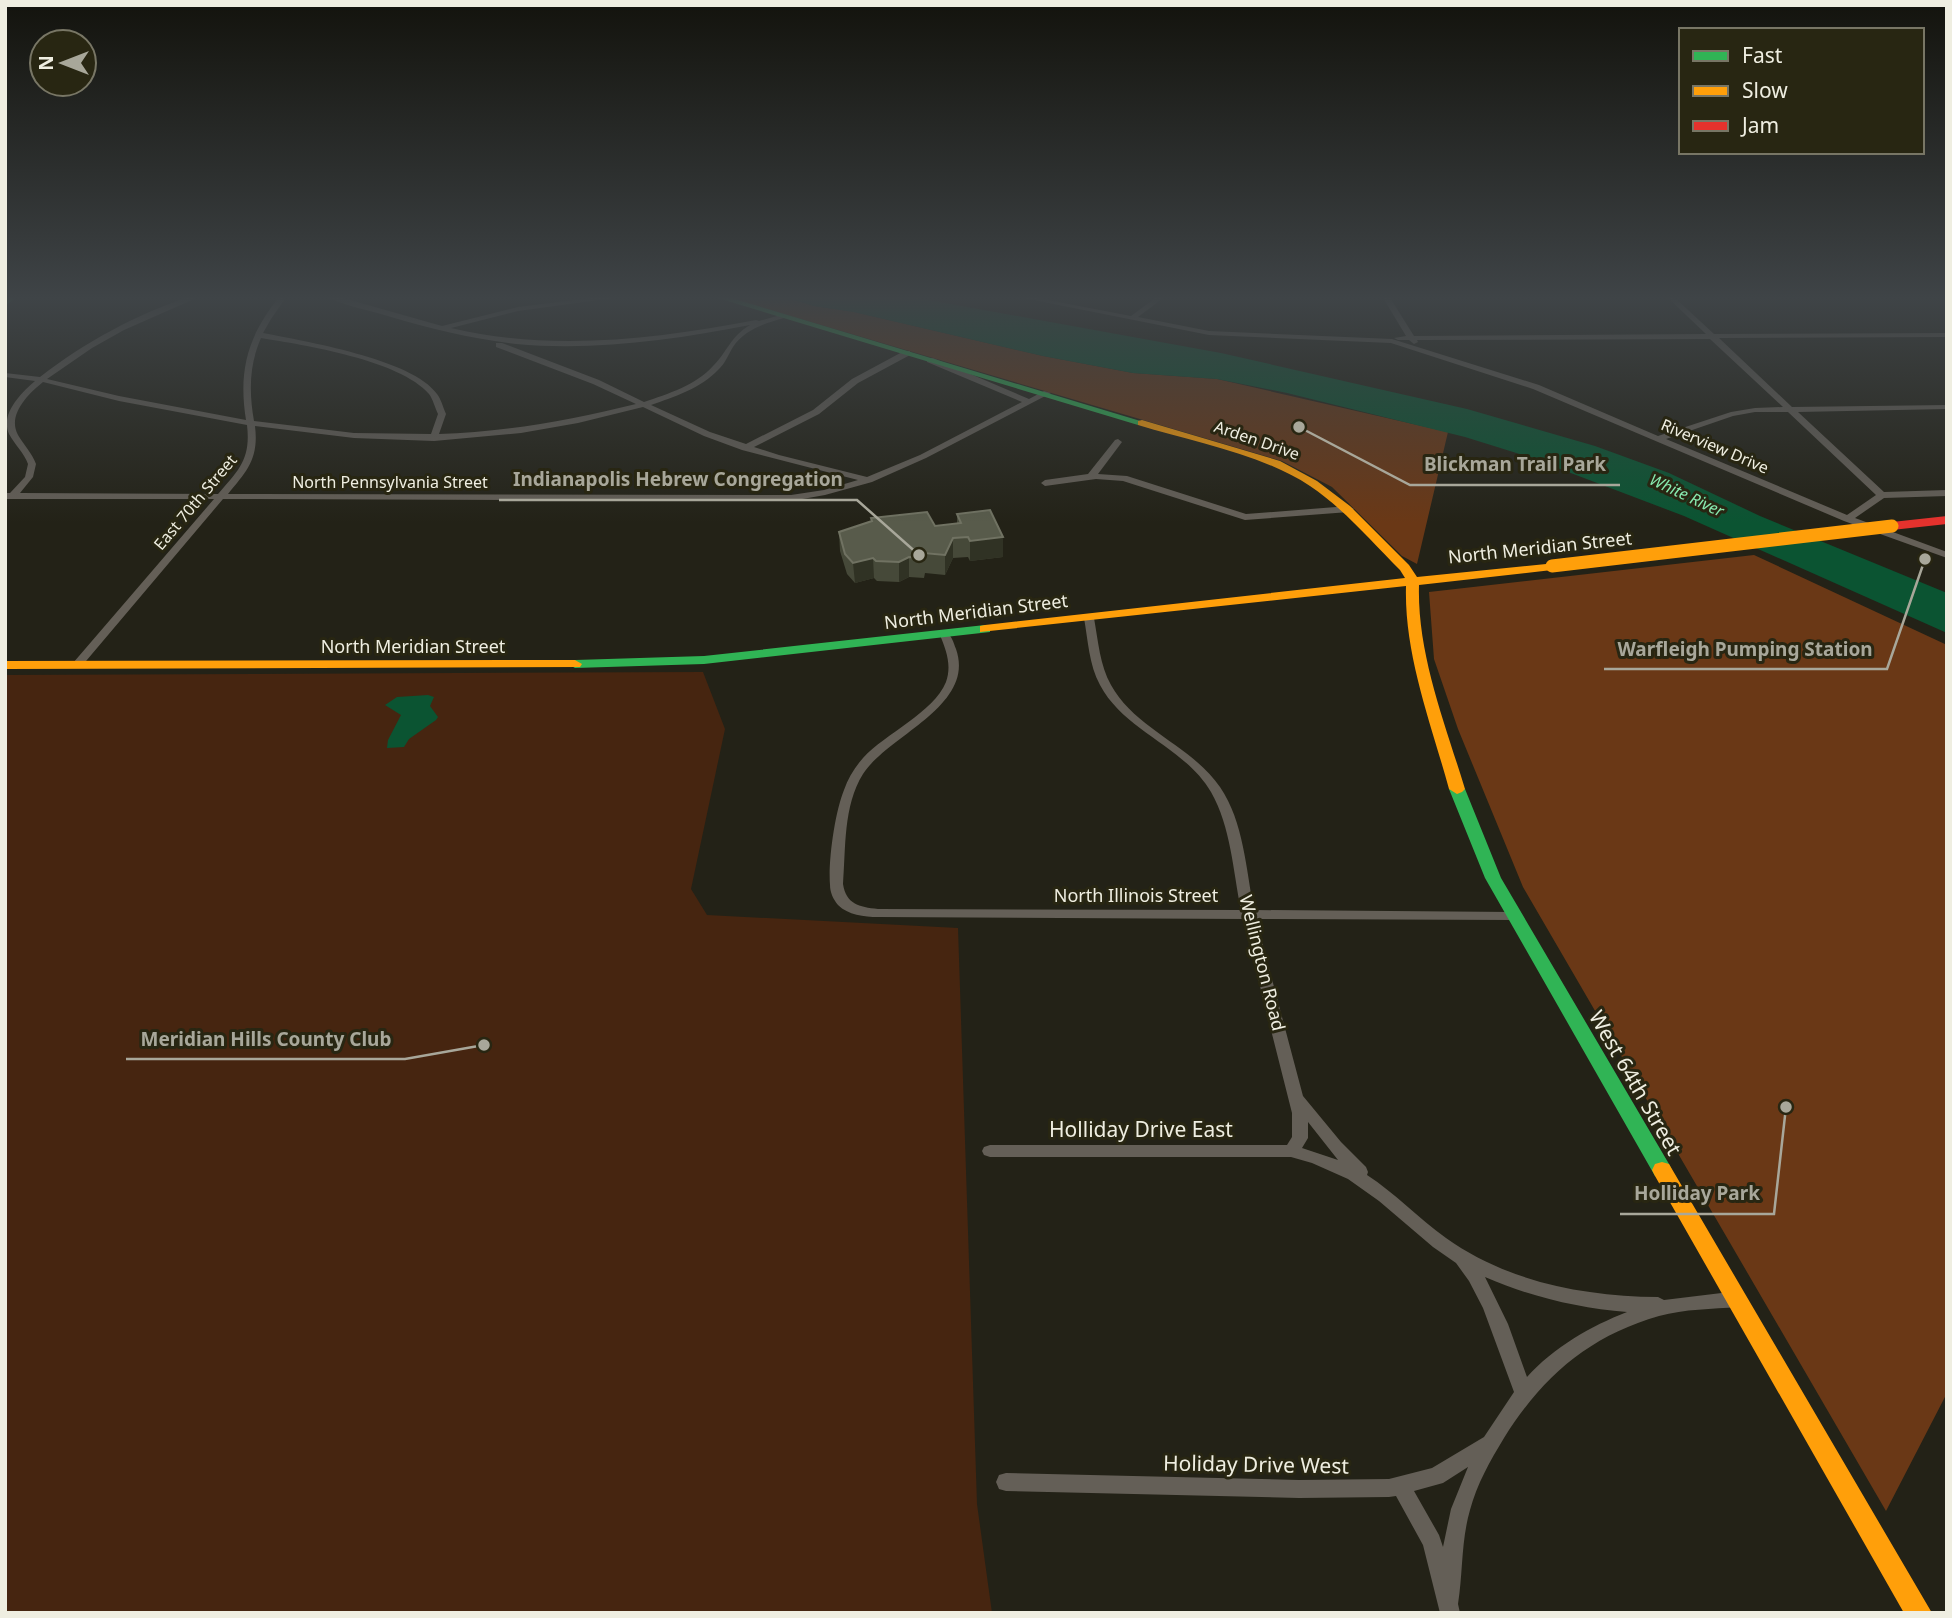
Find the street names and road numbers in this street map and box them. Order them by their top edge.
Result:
street label: Riverview Drive [1658,413,1772,479]
street label: Arden Drive [1211,415,1303,465]
street label: East 70th Street [149,449,242,554]
street label: North Pennsylvania Street [292,471,488,493]
street label: North Meridian Street [1447,525,1634,569]
street label: North Meridian Street [883,588,1070,634]
street label: North Meridian Street [321,634,506,658]
street label: North Illinois Street [1054,883,1219,907]
street label: Wellington Road [1234,892,1291,1033]
street label: West 64th Street [1583,1005,1689,1160]
street label: Holliday Drive East [1049,1115,1233,1143]
street label: Holiday Drive West [1163,1448,1350,1480]

